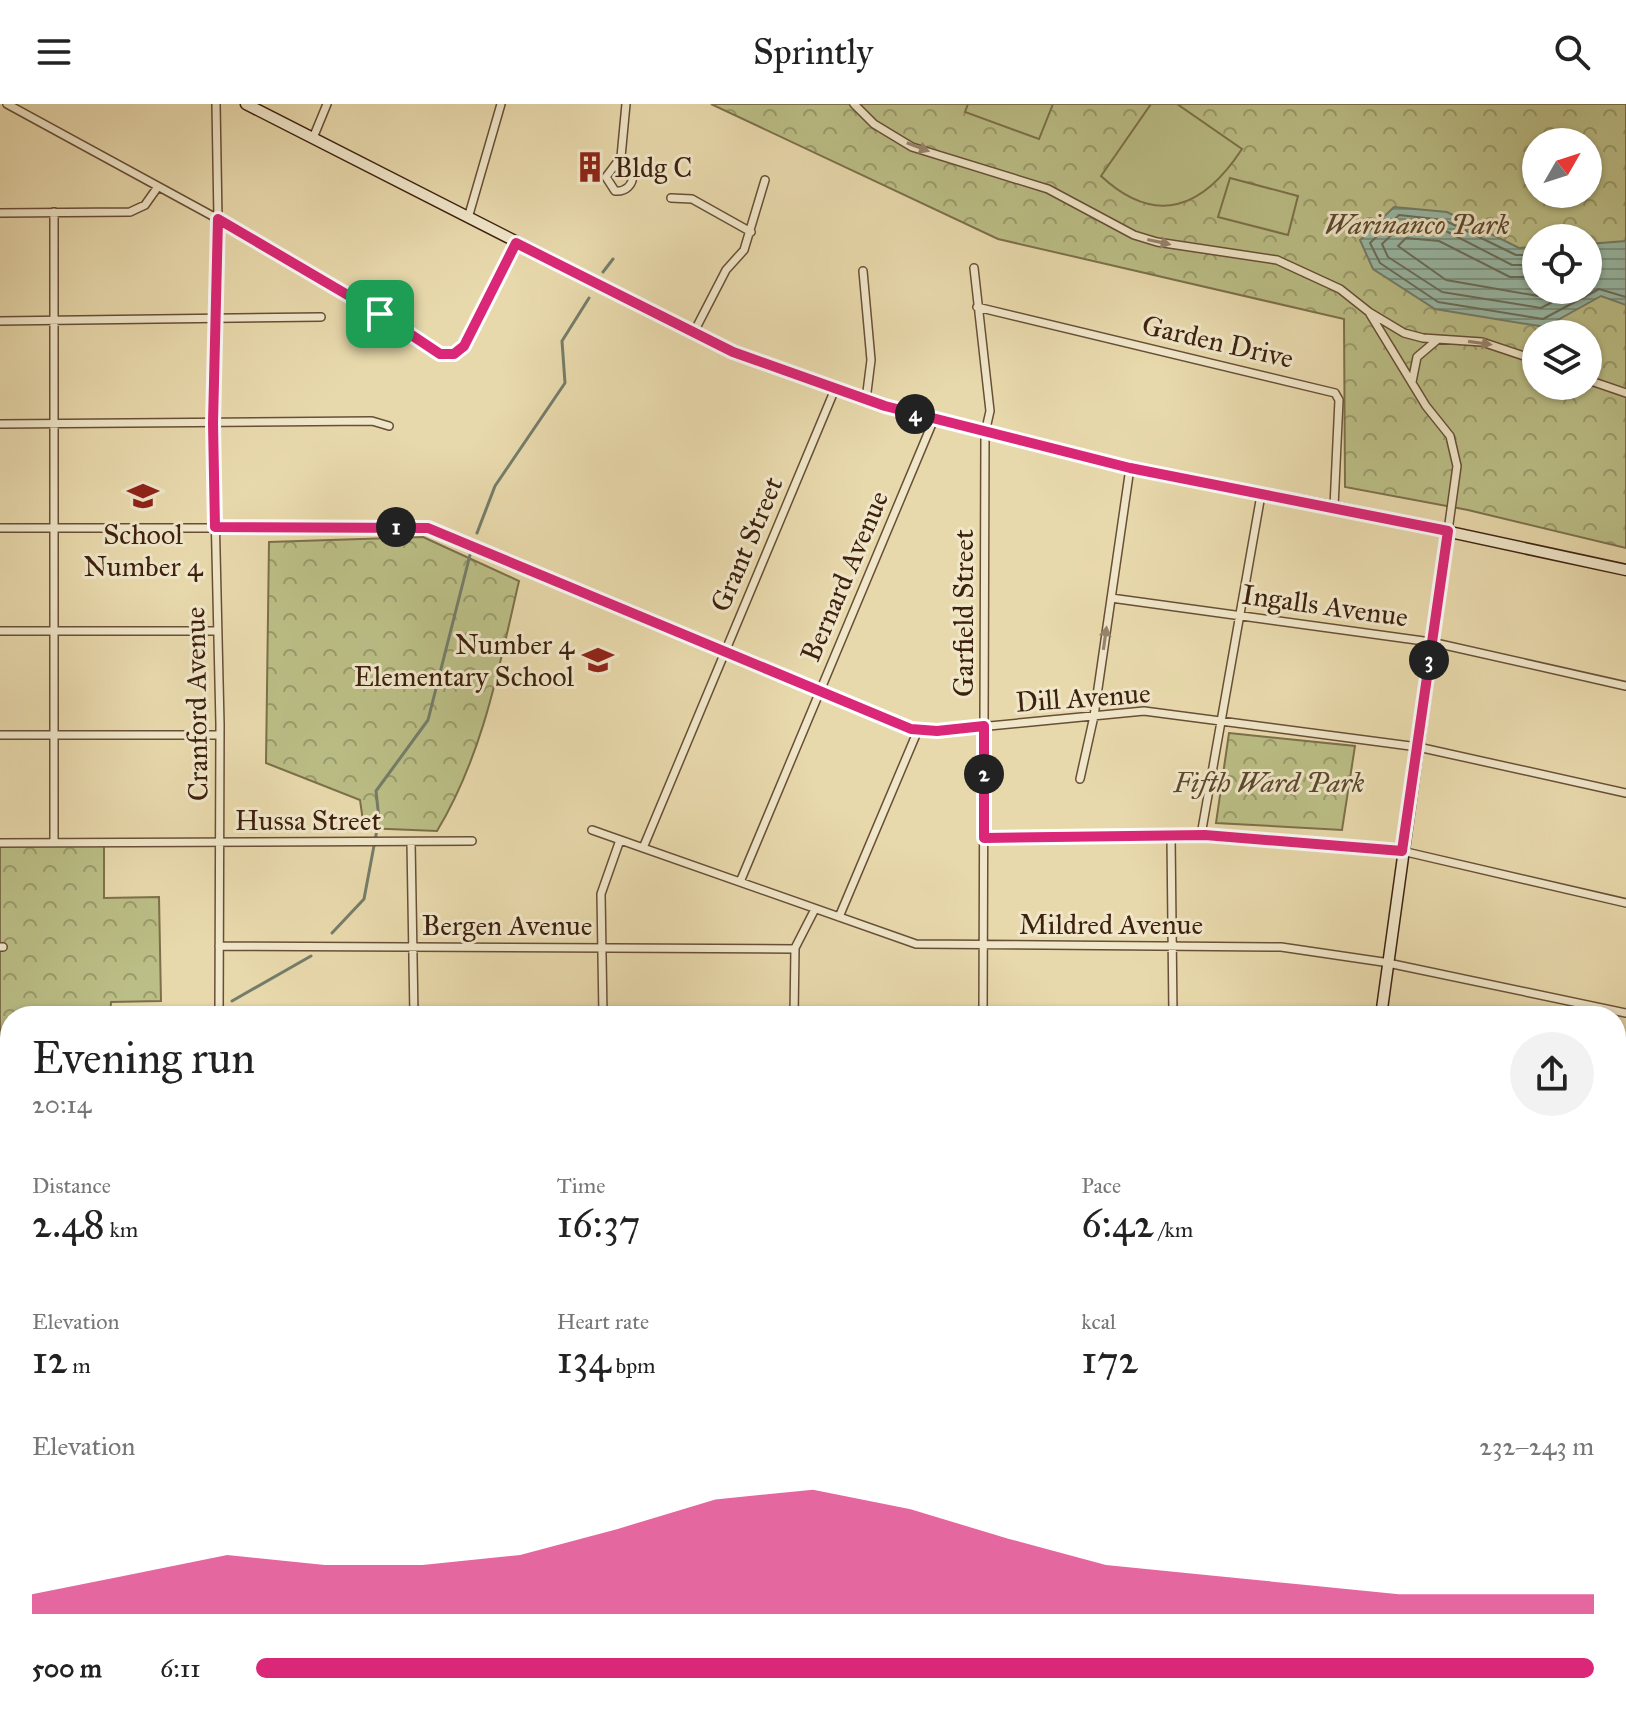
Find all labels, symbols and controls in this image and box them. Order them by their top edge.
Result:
icon: menu [32,30,76,74]
text: Sprintly [753,30,873,74]
icon: search [1550,30,1594,74]
north arrow [1522,128,1602,208]
map controls [1522,128,1602,400]
one-way arrow [906,141,930,154]
building icon: Bldg C [573,150,607,184]
place label: Bldg C [614,150,692,185]
park label: Warinanco Park [1325,207,1510,242]
button: locate [1522,224,1602,304]
one-way arrow [1146,236,1171,249]
pin [346,280,414,348]
icon: arrive [358,292,402,336]
street label: Garden Drive [1139,307,1297,376]
button: layers [1522,320,1602,400]
one-way arrow [1468,337,1493,350]
pin: 4 [895,394,935,434]
text: 4 [909,400,921,427]
street label: Grant Street [702,471,791,617]
school or university icon: School Number 4 [126,479,160,513]
street label: Bernard Avenue [793,486,896,667]
pin: 1 [376,507,416,547]
text: 1 [392,513,400,540]
place label: School Number 4 [84,517,204,584]
street label: Garfield Street [946,529,981,697]
street label: Ingalls Avenue [1240,577,1410,634]
street label: Cranford Avenue [177,606,216,802]
one-way arrow [1099,625,1112,650]
place label: Number 4 Elementary School [354,627,575,694]
pin: 3 [1409,640,1449,680]
school or university icon: Number 4 Elementary School [581,643,615,677]
text: 3 [1425,646,1433,673]
street label: Dill Avenue [1014,675,1152,720]
pin: 2 [964,754,1004,794]
text: 2 [979,760,989,787]
park label: Fifth Ward Park [1173,765,1365,800]
street label: Hussa Street [235,803,381,838]
street label: Mildred Avenue [1019,907,1203,942]
street label: Bergen Avenue [422,908,592,943]
text: Evening run [32,1031,255,1085]
button: share [1510,1032,1594,1116]
text: 20:14 [32,1088,91,1120]
text: Distance [32,1172,111,1199]
text: Time [557,1172,605,1199]
text: Pace [1081,1172,1121,1199]
text: 2.48 [32,1199,105,1248]
text: 16:37 [557,1199,640,1248]
text: 6:42 [1081,1199,1154,1248]
text: km [105,1216,138,1243]
text: /km [1154,1216,1193,1243]
text: Elevation [32,1308,119,1335]
text: Heart rate [557,1308,649,1335]
text: kcal [1081,1308,1116,1335]
text: 12 [32,1335,68,1384]
text: 134 [557,1335,611,1384]
text: 172 [1081,1335,1138,1384]
text: m [68,1352,91,1379]
text: bpm [611,1352,656,1379]
text: Elevation [32,1430,135,1462]
text: 232–243 m [1479,1430,1594,1462]
text: 500 m [32,1652,102,1684]
text: 6:11 [160,1652,200,1684]

